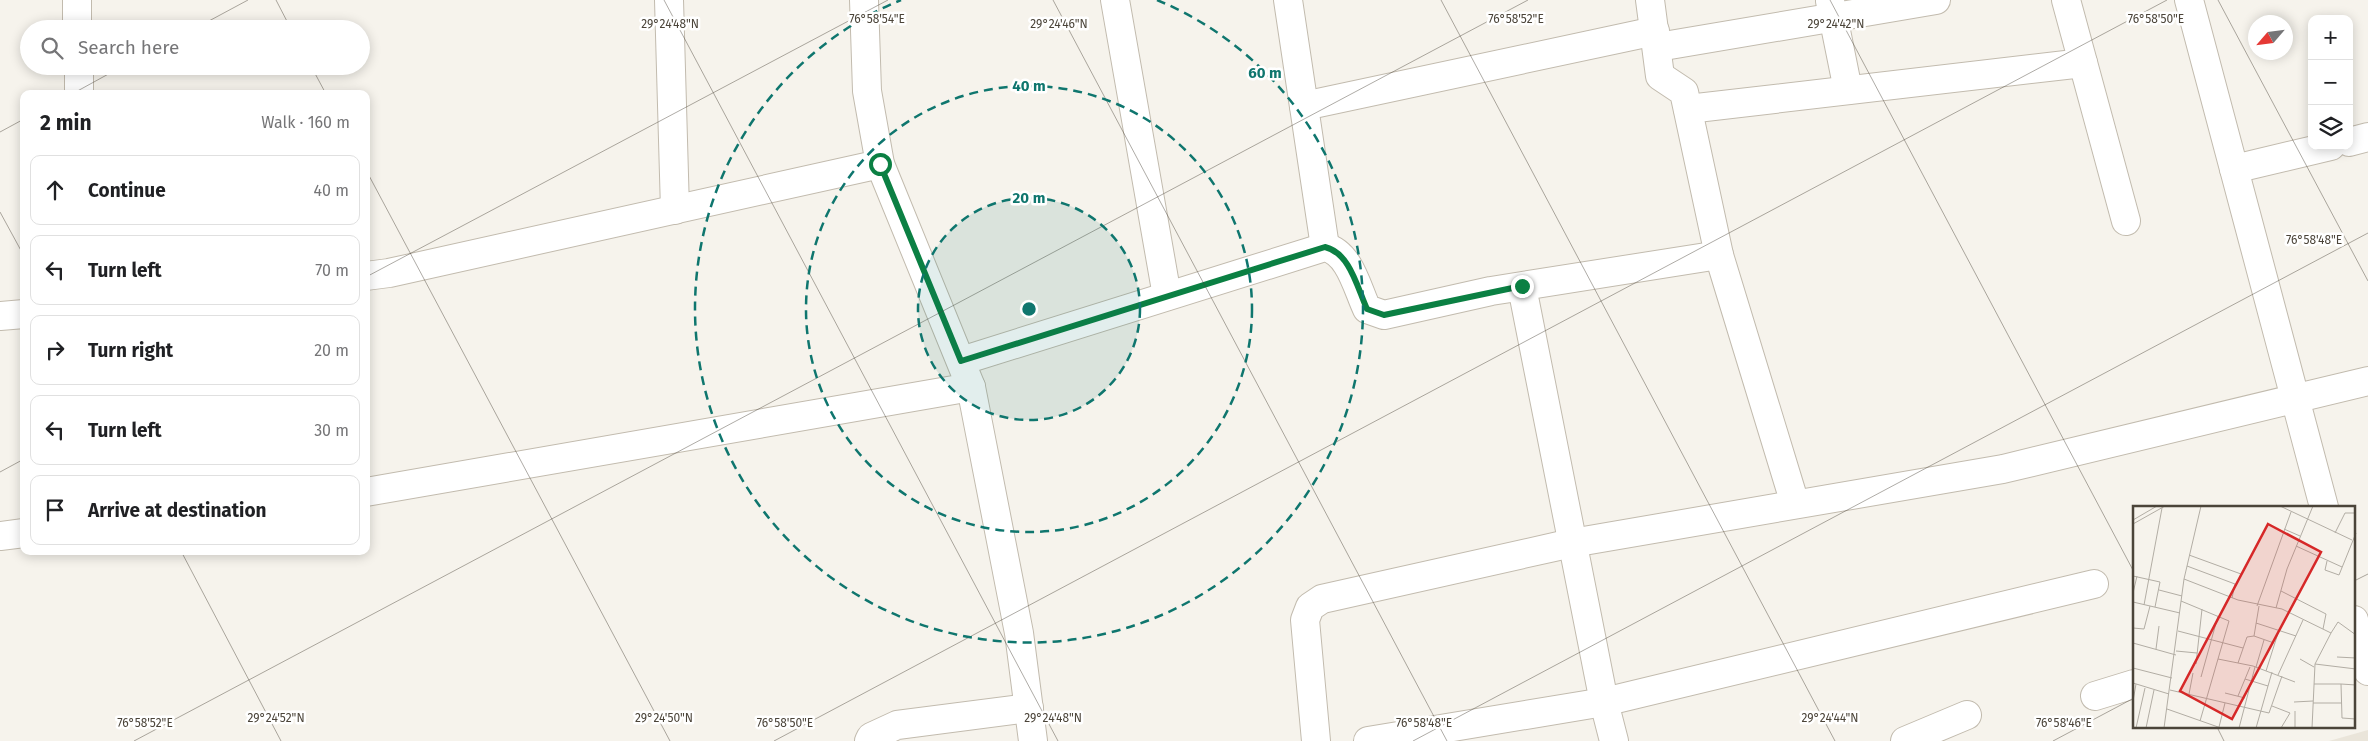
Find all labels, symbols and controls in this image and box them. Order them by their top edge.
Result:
text: 76°58'54"E [849,12,905,26]
text: 76°58'52"E [1488,12,1544,26]
text: 76°58'50"E [2128,12,2184,26]
north arrow [2248,15,2293,60]
map controls [2308,15,2353,150]
button: + [2308,15,2353,60]
text: 29°24'48"N [641,17,699,31]
text: 29°24'46"N [1030,17,1088,31]
text: 29°24'42"N [1807,17,1865,31]
search box [20,20,370,75]
icon: search [38,34,66,62]
text: Search here [78,36,179,59]
button: − [2308,60,2353,105]
text: 60 m [1248,64,1282,82]
text: 40 m [1012,77,1046,95]
button: layers [2308,105,2353,150]
text: 2 min [40,110,92,136]
text: Walk · 160 m [261,113,350,132]
route start [869,153,892,176]
icon: ahead [41,176,69,204]
text: Continue [88,179,166,202]
text: 40 m [314,181,349,200]
text: 20 m [1013,189,1045,207]
text: 76°58'48"E [2286,233,2342,247]
icon: left [41,256,69,284]
text: Turn left [88,259,162,282]
text: 70 m [315,261,349,280]
route end [1511,275,1534,298]
centre of rings [1020,300,1038,318]
icon: right [41,336,69,364]
text: Turn right [88,339,173,362]
text: 20 m [314,341,349,360]
icon: left [41,416,69,444]
text: Turn left [88,419,162,442]
text: 30 m [314,421,349,440]
icon: arrive [41,496,69,524]
text: Arrive at destination [88,499,267,522]
inset map [2133,506,2356,728]
text: 29°24'52"N [247,711,305,725]
text: 29°24'50"N [635,711,693,725]
text: 29°24'48"N [1024,711,1082,725]
text: 29°24'44"N [1801,711,1859,725]
text: 76°58'52"E [117,716,173,730]
text: 76°58'50"E [757,716,813,730]
text: 76°58'48"E [1396,716,1452,730]
text: 76°58'46"E [2036,716,2092,730]

